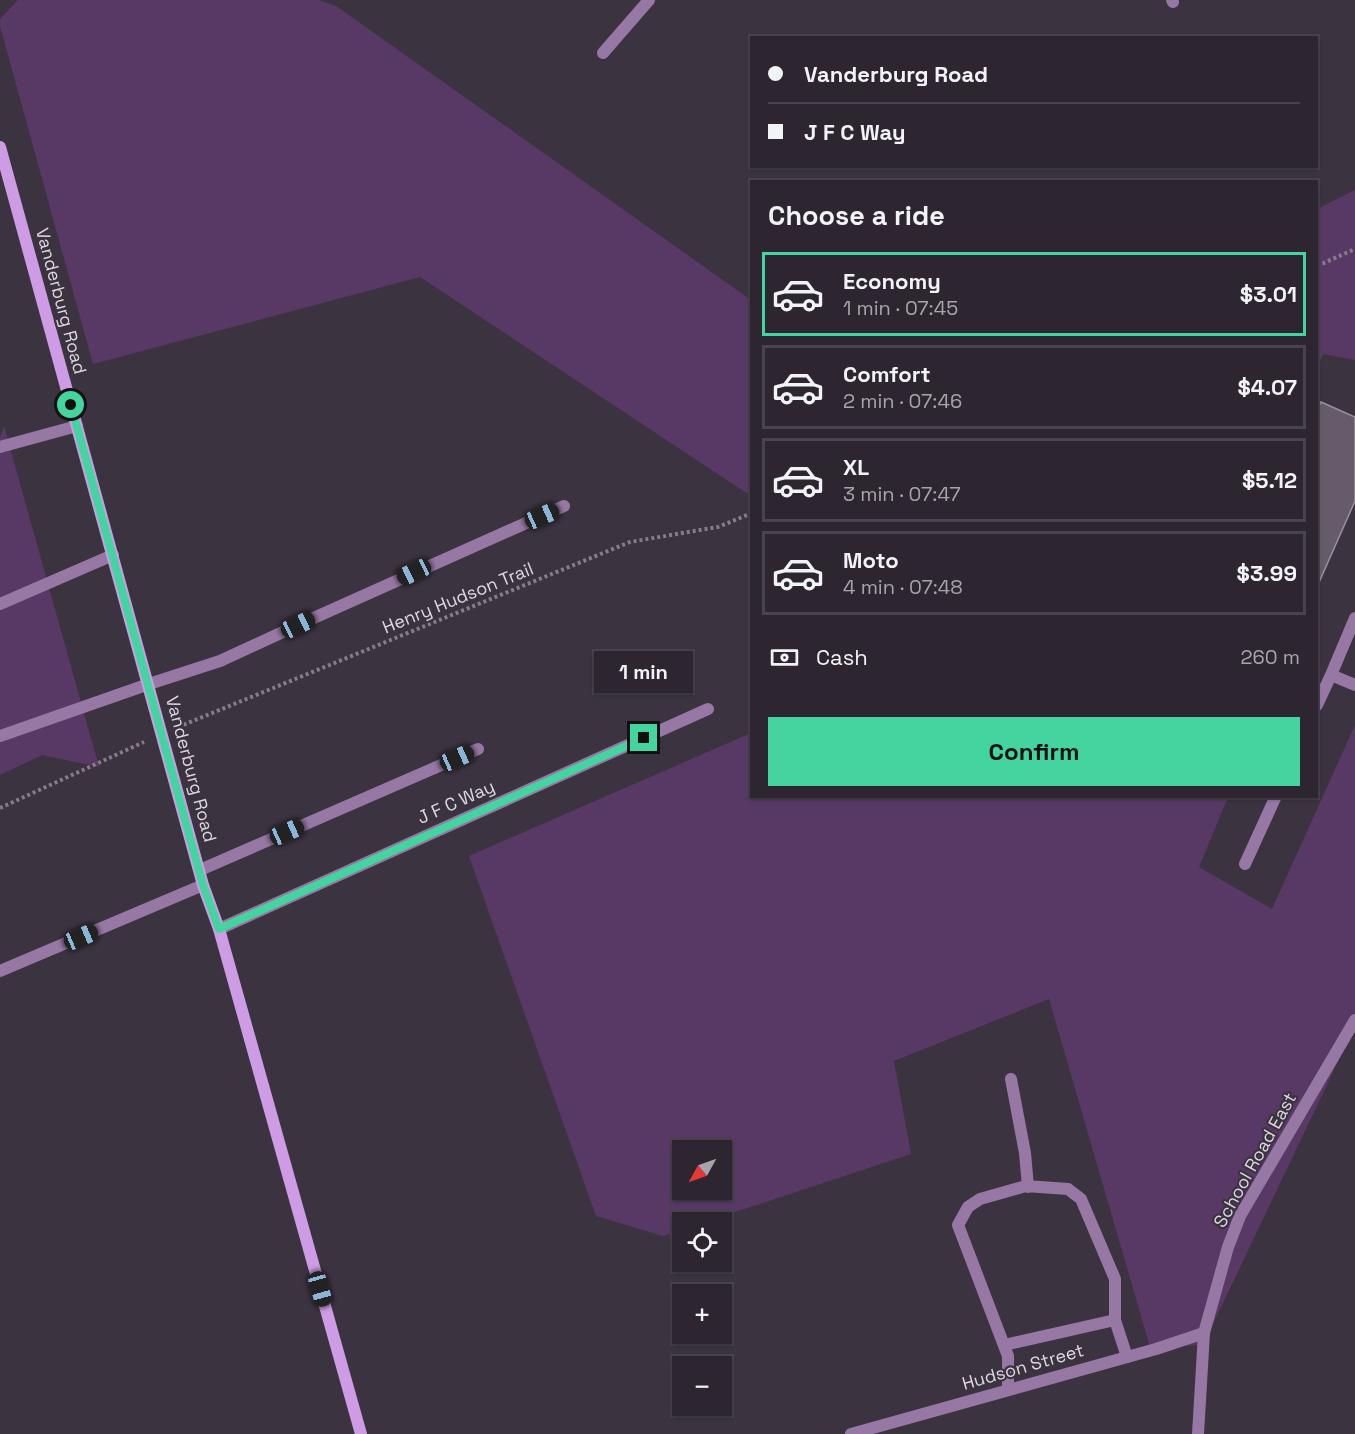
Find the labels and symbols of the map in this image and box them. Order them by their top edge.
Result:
street label: Vanderburg Road [31,225,92,376]
route start [57,391,84,418]
car [522,500,562,532]
car [394,556,434,588]
street label: Henry Hudson Trail [379,557,537,638]
car [278,609,318,641]
callout: 1 min [594,651,694,693]
street label: Vanderburg Road [161,693,222,844]
route end [630,724,657,751]
car [437,742,477,774]
street label: J F C Way [413,774,498,829]
car [267,816,307,848]
car [61,922,101,952]
street label: School Road East [1208,1088,1301,1231]
north arrow [672,1140,732,1200]
car [306,1269,334,1309]
street label: Hudson Street [959,1338,1086,1395]

